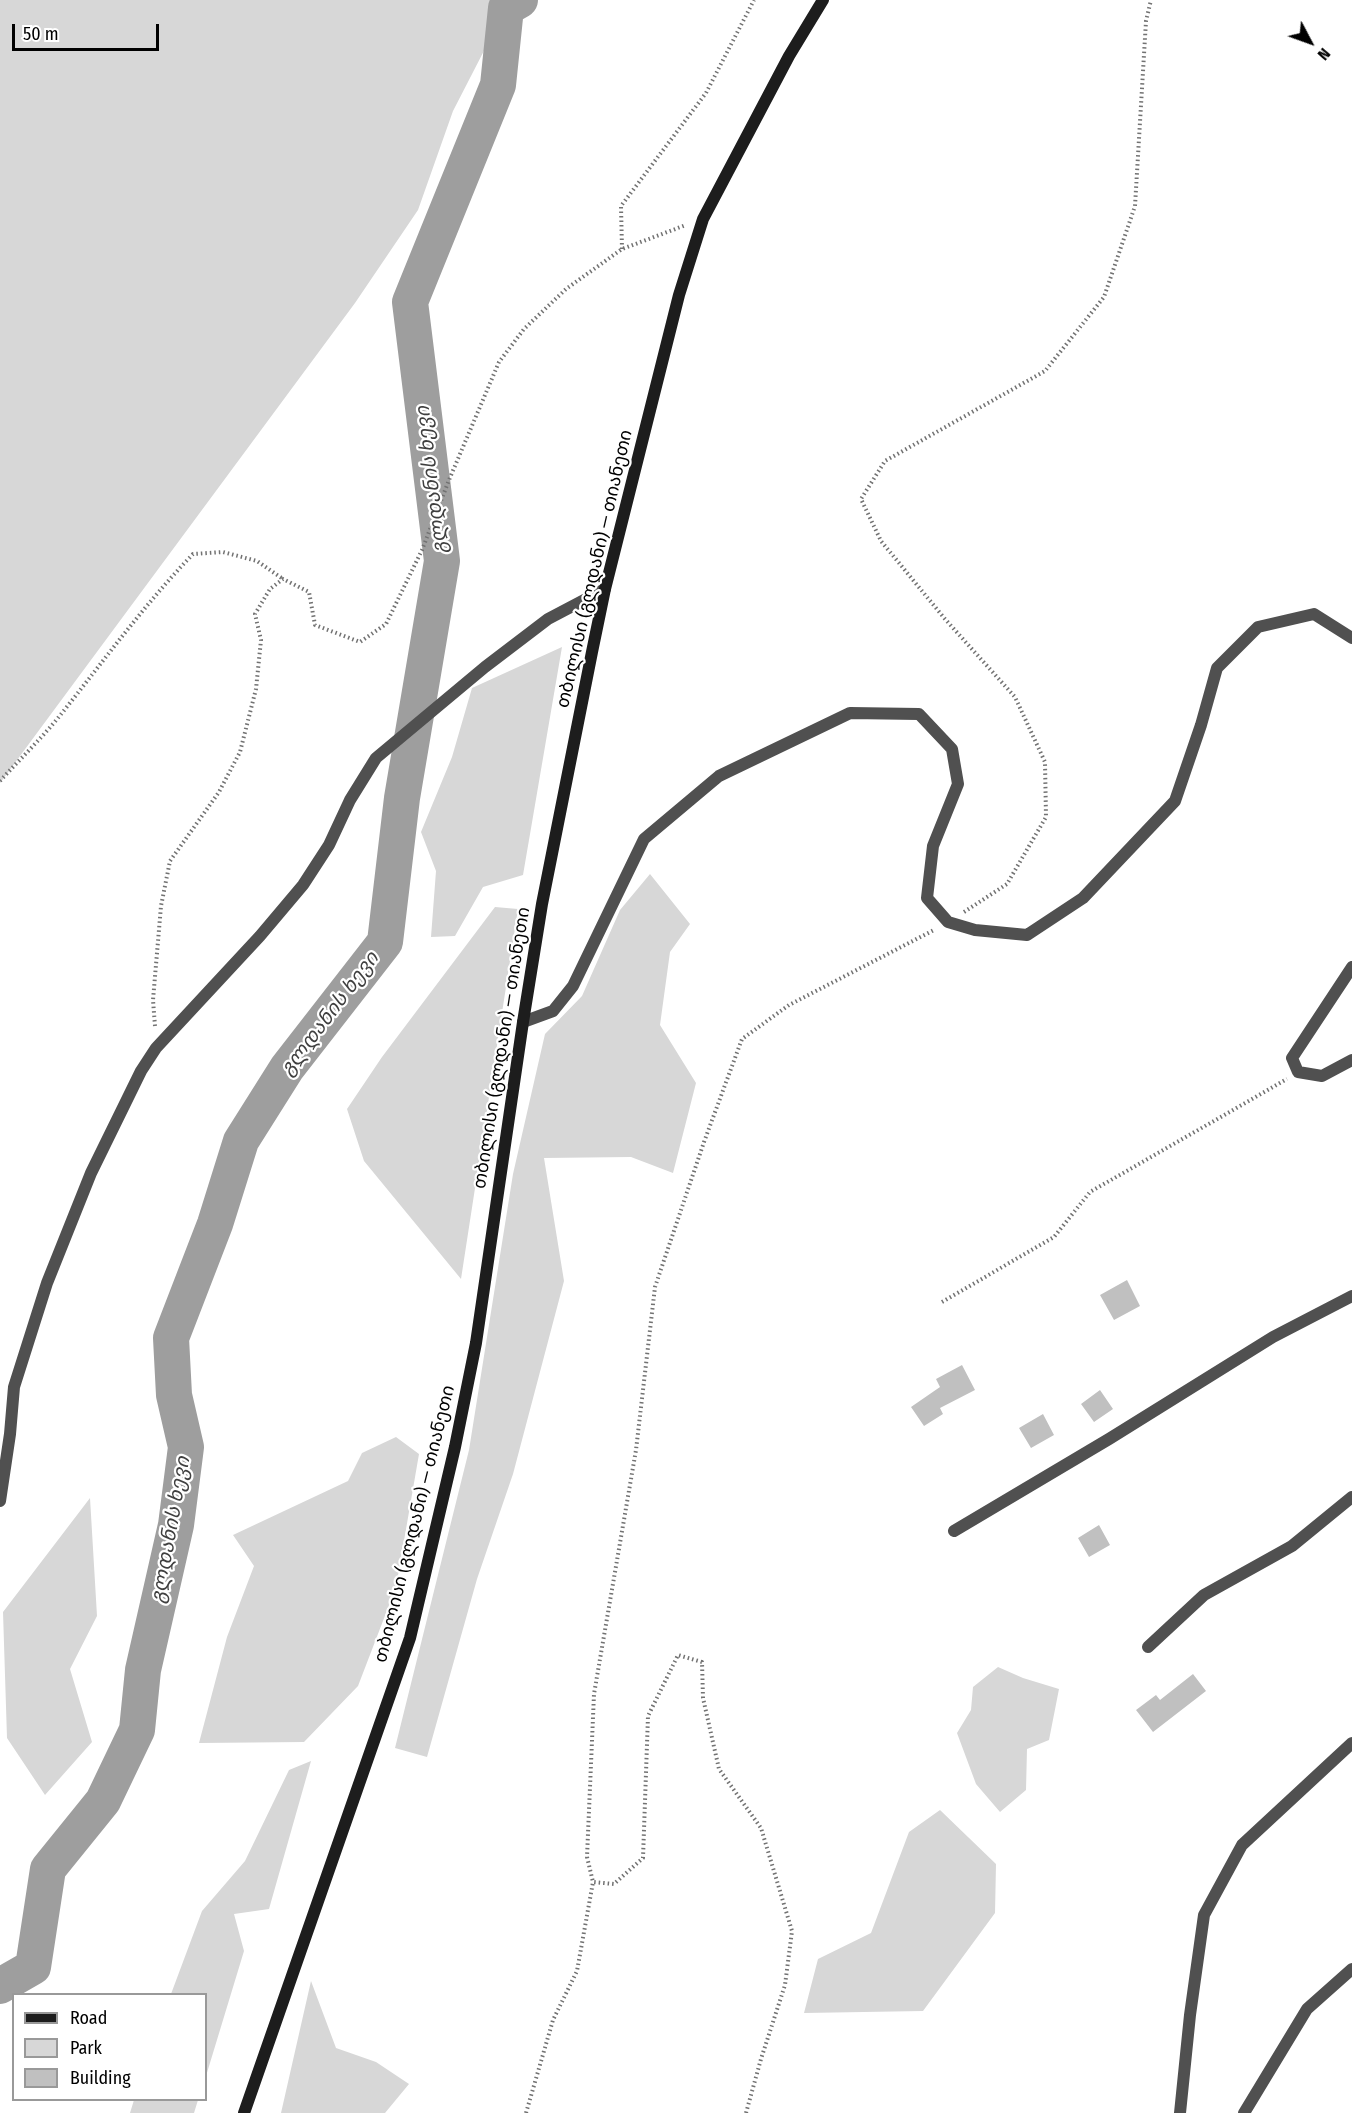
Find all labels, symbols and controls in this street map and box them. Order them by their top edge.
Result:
scale bar [15,12,162,50]
north arrow [1280,12,1340,72]
text: 50 m [23,23,59,45]
text: N [1314,44,1334,64]
water label: გლდანის ხევი [411,405,453,555]
street label: თბილისი (გლდანი) — თიანეთი [552,428,638,710]
street label: თბილისი (გლდანი) — თიანეთი [469,906,535,1190]
water label: გლდანის ხევი [276,947,384,1081]
street label: თბილისი (გლდანი) — თიანეთი [370,1383,460,1665]
water label: გლდანის ხევი [146,1455,196,1605]
legend [12,1993,207,2101]
text: Road [70,2007,107,2029]
text: Park [70,2037,102,2059]
text: Building [70,2067,131,2089]

